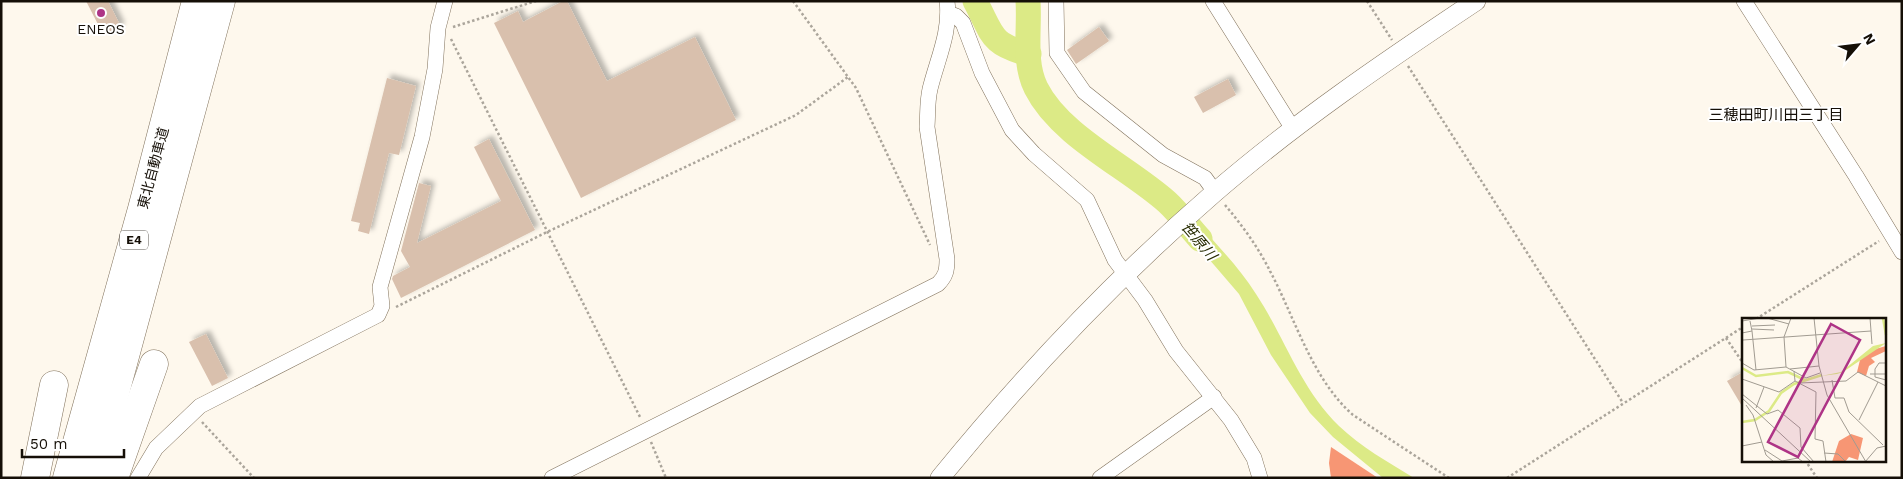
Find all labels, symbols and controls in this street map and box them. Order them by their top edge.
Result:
marker: ENEOS [95,7,107,19]
north arrow [1833,20,1883,70]
place label: ENEOS [77,21,125,37]
text: N [1860,31,1879,47]
district label: 三穂田町川田三丁目 [1708,106,1844,124]
street label: 東北自動車道 [134,125,172,211]
water label: 笹原川 [1178,218,1222,266]
road number: E4 [120,230,148,250]
inset map [1742,318,1886,462]
scale bar [22,426,125,458]
text: 50 m [30,435,67,453]

